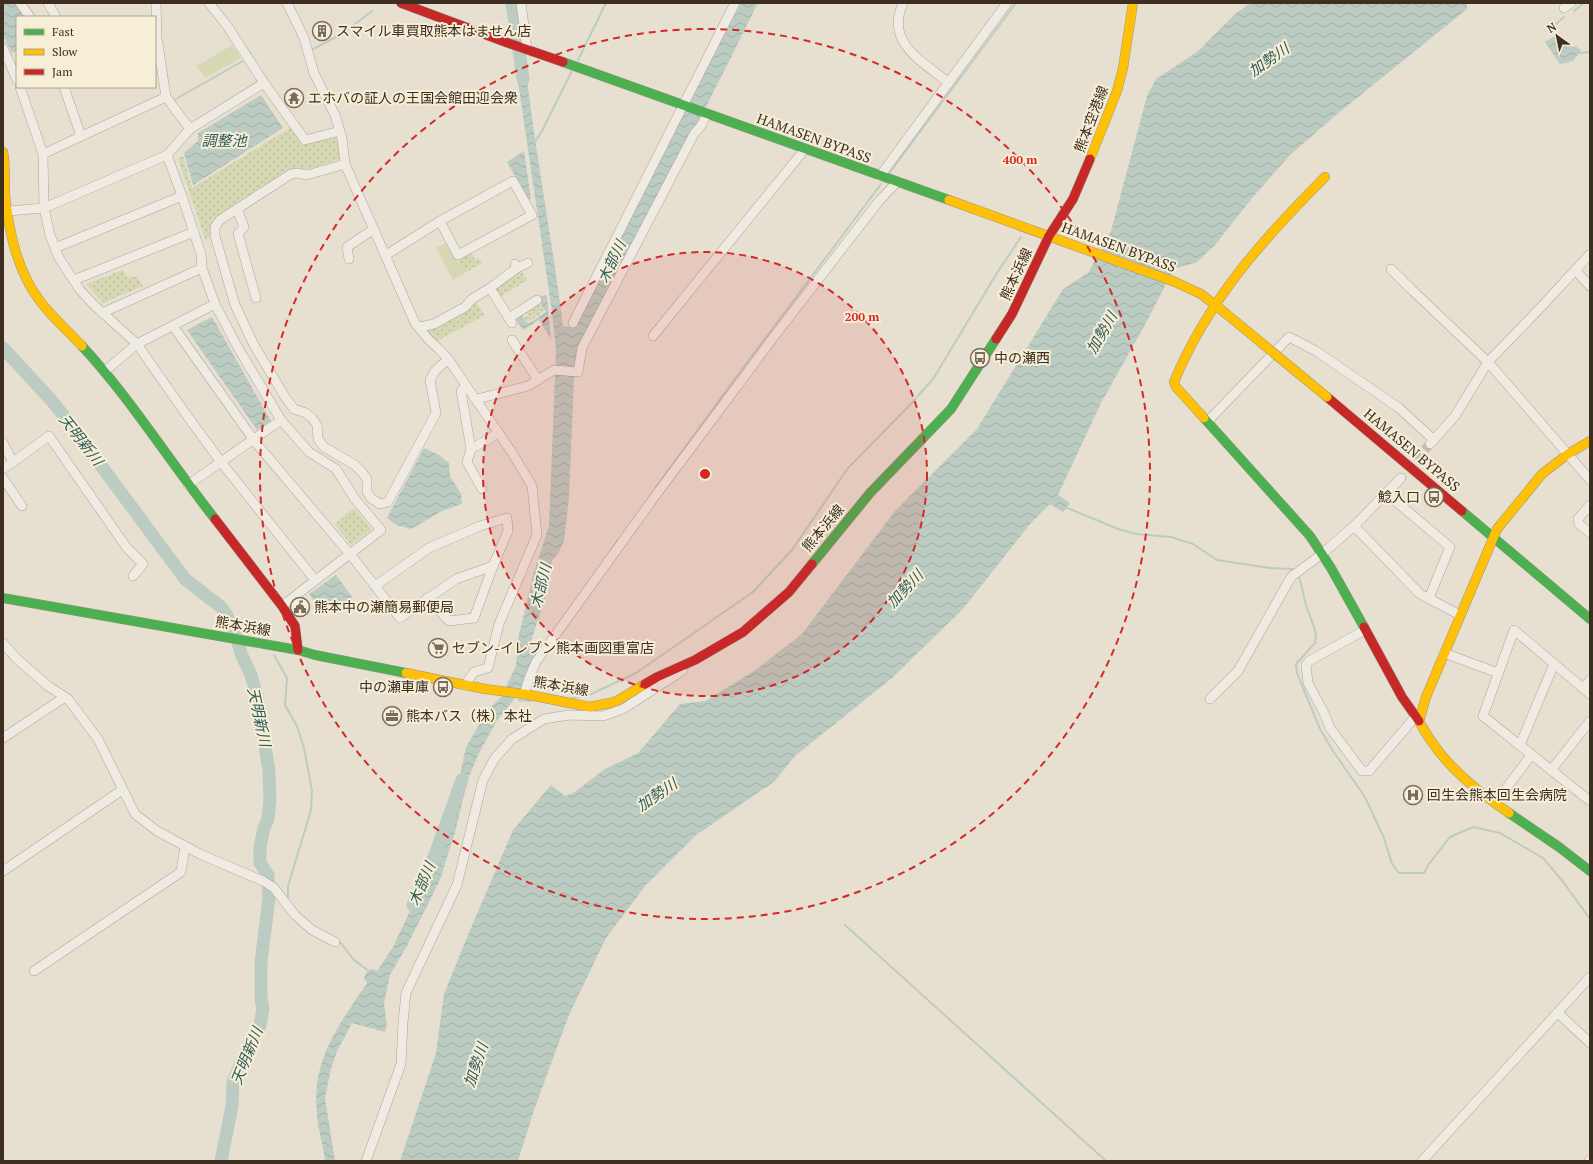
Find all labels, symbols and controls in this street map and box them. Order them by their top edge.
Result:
legend [16,16,156,88]
north arrow [1537,16,1577,56]
text: N [1544,19,1559,36]
building icon: スマイル車買取熊本はません店 [311,20,333,42]
place label: スマイル車買取熊本はません店 [336,21,531,40]
text: Fast [52,24,75,39]
water label: 加勢川 [1244,37,1294,80]
text: Slow [52,44,78,59]
text: Jam [52,64,73,79]
street label: 熊本空港線 [1069,83,1112,155]
temple icon: エホバの証人の王国会館田迎会衆 [283,87,305,109]
place label: エホバの証人の王国会館田迎会衆 [308,88,518,107]
street label: HAMASEN BYPASS [754,108,874,167]
water label: 調整池 [201,130,248,150]
text: 400 m [1003,152,1037,167]
street label: HAMASEN BYPASS [1059,217,1179,276]
water label: 木部川 [593,235,631,286]
street label: 熊本浜線 [995,244,1036,303]
water label: 加勢川 [1081,306,1122,357]
text: 200 m [845,309,879,324]
bus stop icon: 中の瀬西 [969,347,991,369]
place label: 中の瀬西 [994,348,1050,367]
street label: HAMASEN BYPASS [1360,404,1464,496]
water label: 天明新川 [55,410,109,471]
centre of rings [698,467,712,481]
bus stop icon: 鯰入口 [1423,486,1445,508]
place label: 鯰入口 [1378,487,1420,506]
street label: 熊本浜線 [797,500,848,555]
water label: 木部川 [525,560,556,610]
water label: 加勢川 [882,564,928,612]
public building icon: 熊本中の瀬簡易郵便局 [289,596,311,618]
place label: 熊本中の瀬簡易郵便局 [314,597,454,616]
street label: 熊本浜線 [214,611,272,640]
supermarket icon: セブン-イレブン熊本画図重富店 [427,637,449,659]
place label: セブン-イレブン熊本画図重富店 [452,638,654,657]
street label: 熊本浜線 [532,671,590,700]
bus stop icon: 中の瀬車庫 [432,676,454,698]
place label: 中の瀬車庫 [359,677,429,696]
water label: 天明新川 [244,685,276,750]
office icon: 熊本バス（株）本社 [381,705,403,727]
place label: 熊本バス（株）本社 [406,706,532,725]
water label: 加勢川 [632,772,682,815]
hospital icon: 回生会熊本回生会病院 [1402,784,1424,806]
place label: 回生会熊本回生会病院 [1427,785,1567,804]
water label: 木部川 [403,857,440,908]
water label: 天明新川 [226,1022,267,1087]
water label: 加勢川 [458,1038,492,1089]

